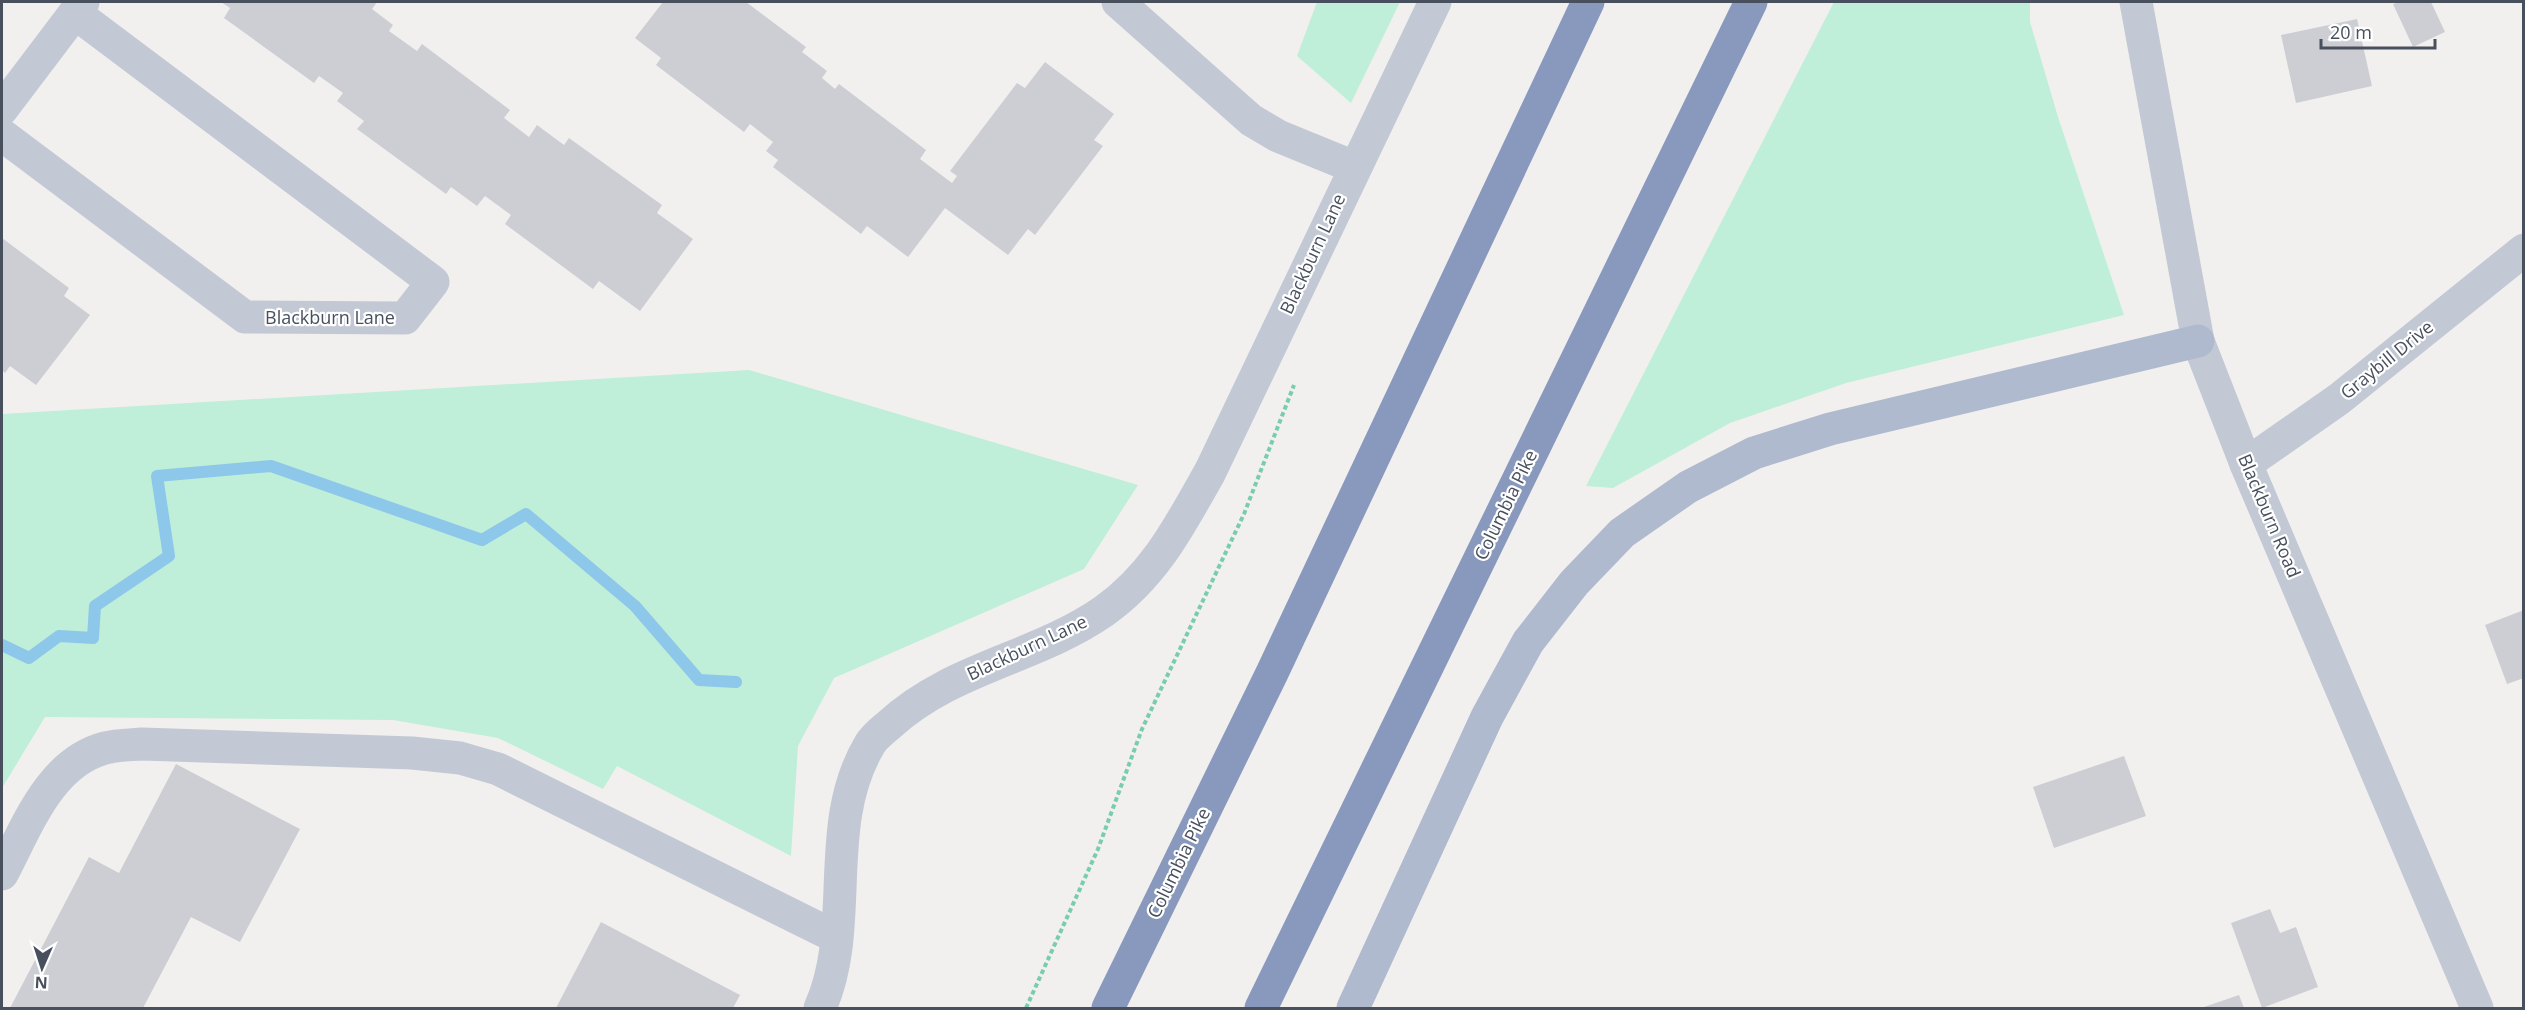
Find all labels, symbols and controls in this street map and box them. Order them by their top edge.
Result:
scale bar [2321,12,2435,50]
text: 20 m [2330,20,2372,44]
street label: Blackburn Lane [1274,190,1350,318]
street label: Blackburn Lane [265,305,395,329]
street label: Graybill Drive [2335,314,2438,404]
street label: Columbia Pike [1468,446,1542,564]
street label: Blackburn Road [2233,450,2307,581]
street label: Blackburn Lane [963,609,1091,685]
street label: Columbia Pike [1141,804,1215,922]
north arrow [12,938,72,998]
text: N [34,972,48,994]

